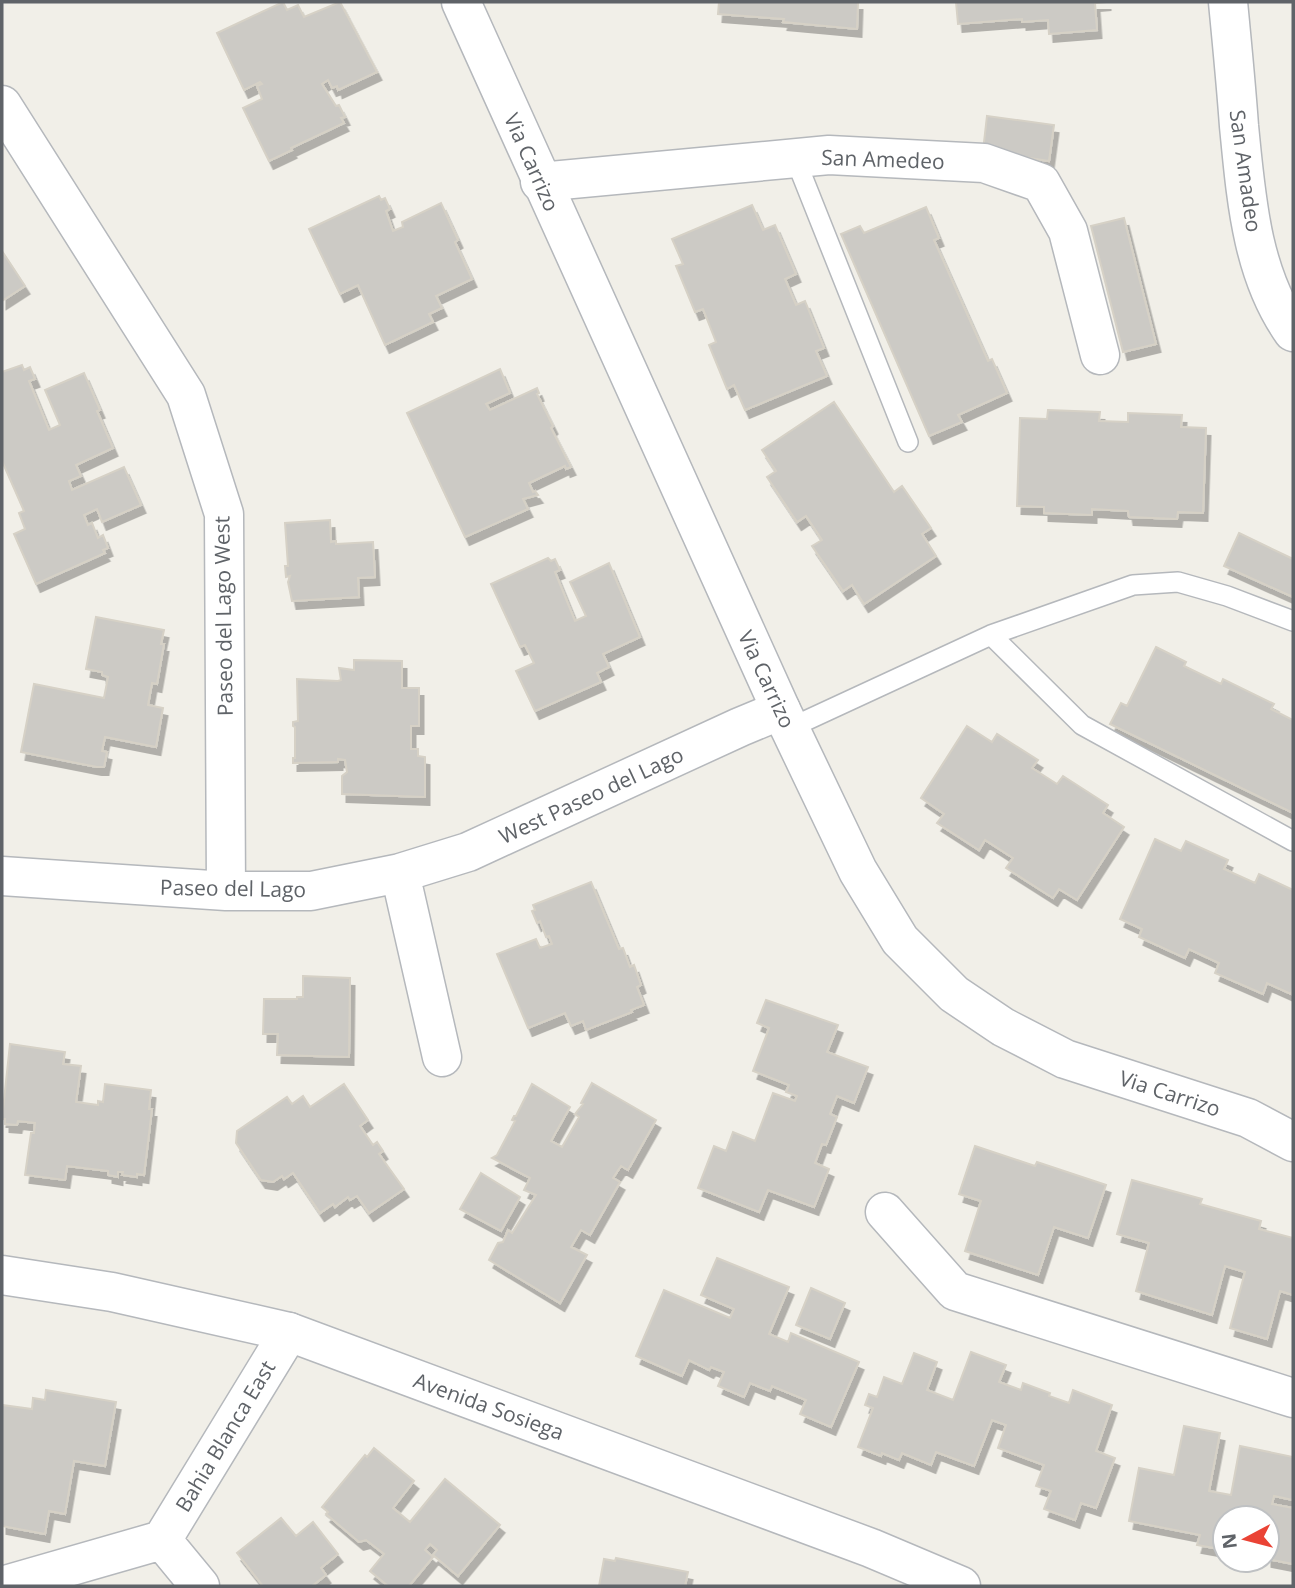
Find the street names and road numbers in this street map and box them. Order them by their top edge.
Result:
street label: Via Carrizo [498,108,566,216]
street label: San Amadeo [1224,108,1268,234]
street label: San Amedeo [821,143,945,175]
street label: Paseo del Lago West [207,516,239,716]
street label: Via Carrizo [732,626,802,732]
street label: West Paseo del Lago [494,740,688,850]
street label: Paseo del Lago [160,873,306,903]
street label: Via Carrizo [1116,1063,1224,1123]
street label: Bahia Blanca East [169,1355,281,1517]
street label: Avenida Sosiega [410,1366,568,1446]

